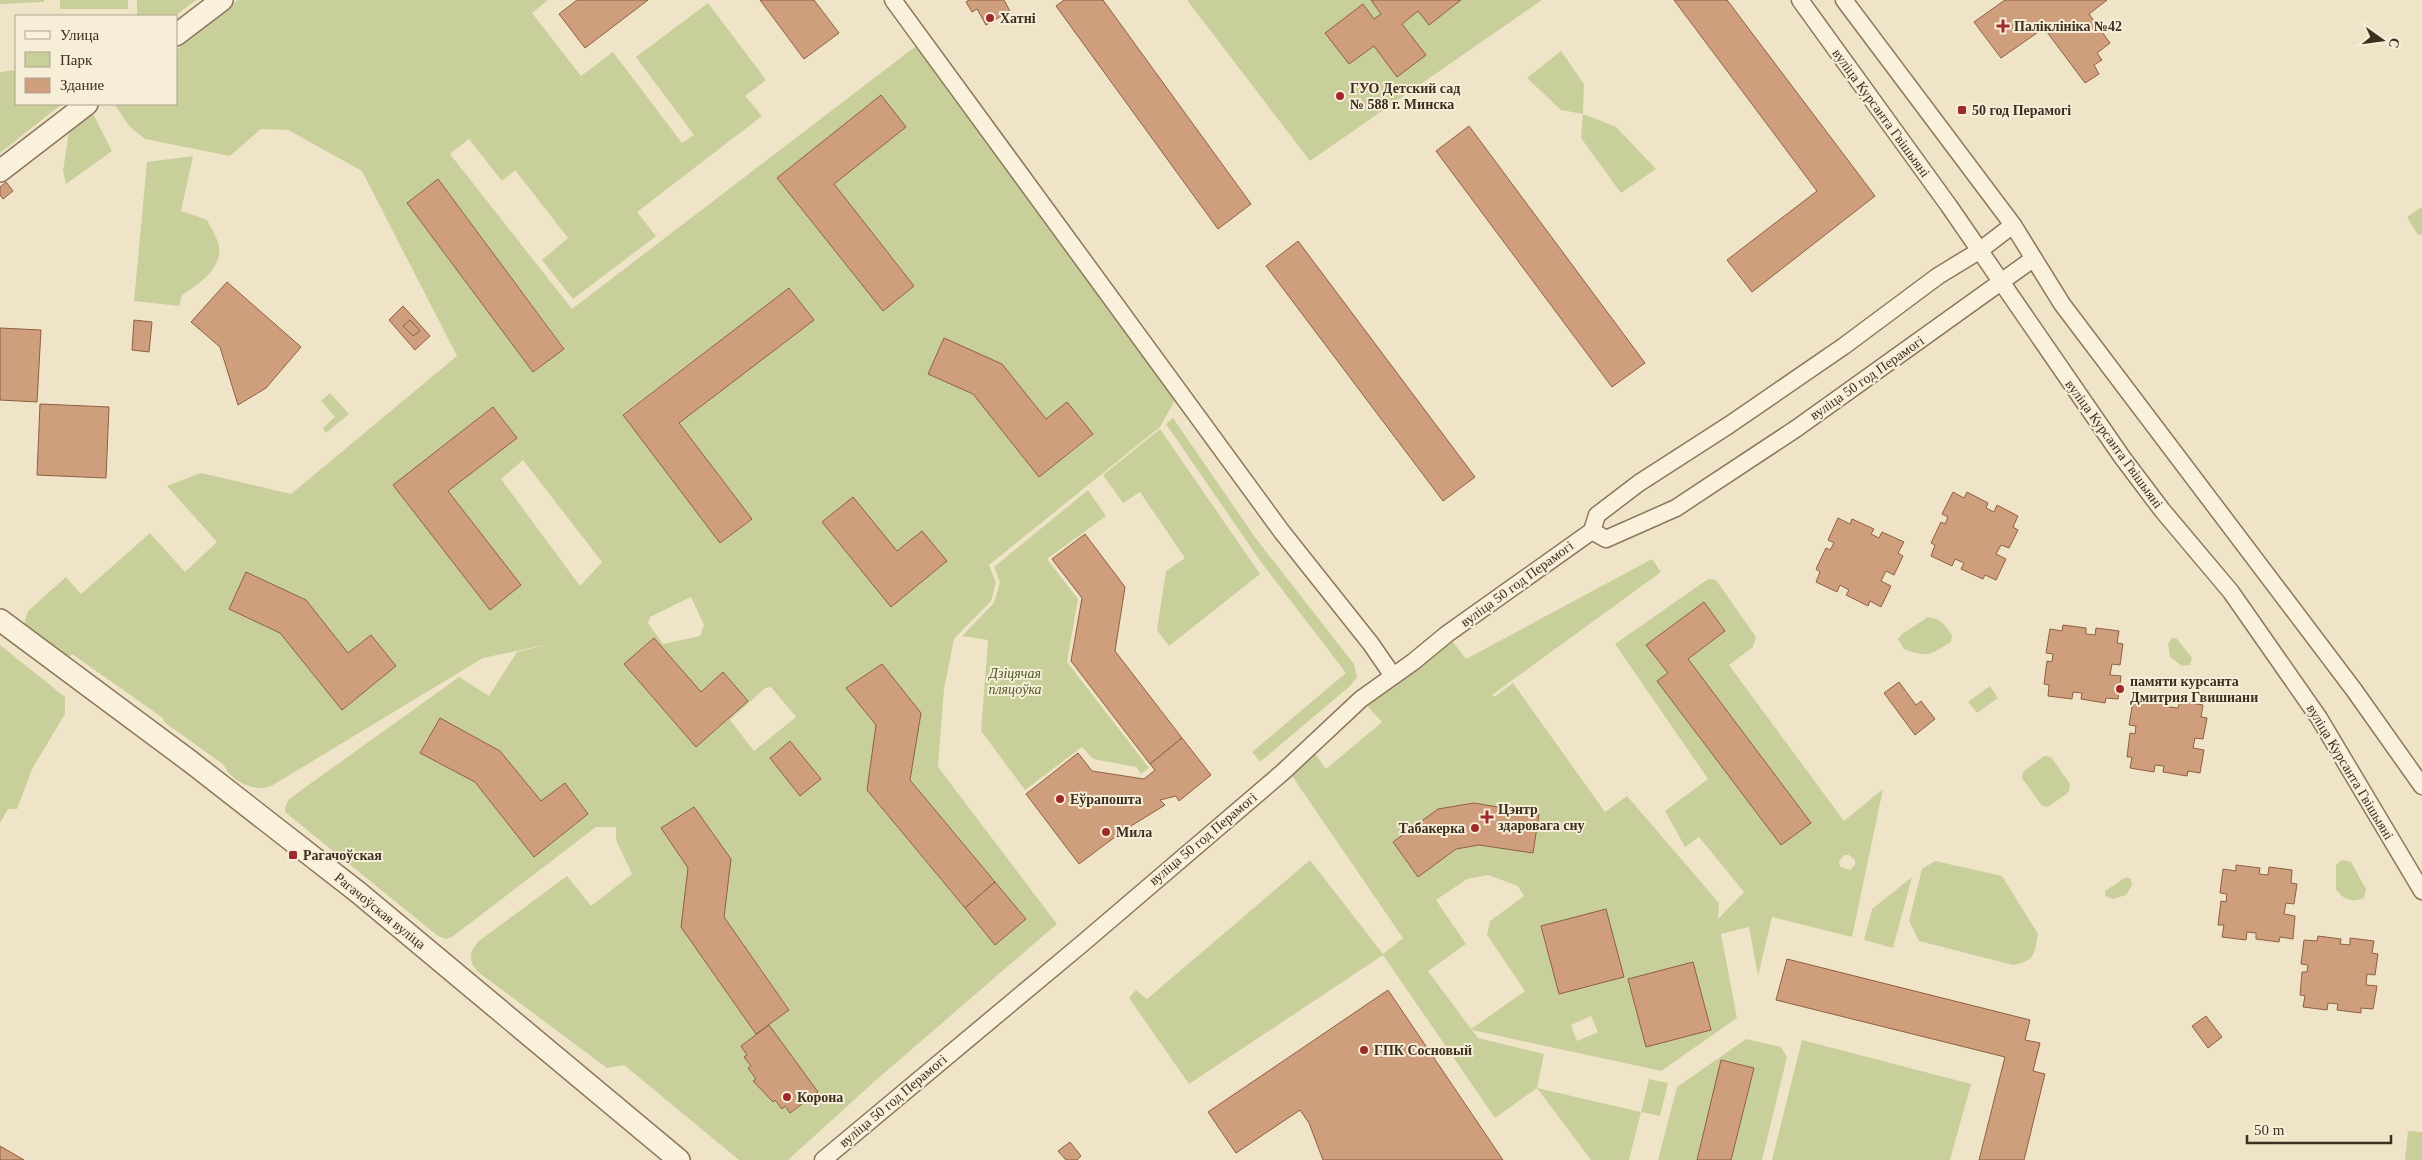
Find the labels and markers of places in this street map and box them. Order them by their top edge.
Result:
place label: Хатні [1000,11,1036,26]
marker: Хатні [984,12,996,24]
marker: Паліклініка №42 [1996,19,2010,33]
place label: Паліклініка №42 [2014,19,2122,34]
place label: ГУО Детский сад № 588 г. Минска [1350,81,1460,112]
marker: ГУО Детский сад № 588 г. Минска [1334,90,1346,102]
place label: 50 год Перамогі [1972,103,2071,118]
marker: 50 год Перамогі [1956,104,1968,116]
place label: памяти курсанта Дмитрия Гвишиани [2130,674,2258,705]
marker: памяти курсанта Дмитрия Гвишиани [2114,683,2126,695]
place label: Еўрапошта [1070,792,1142,807]
marker: Еўрапошта [1054,793,1066,805]
place label: Цэнтр здаровага сну [1498,802,1585,833]
marker: Цэнтр здаровага сну [1480,810,1494,824]
place label: Табакерка [1398,821,1465,836]
marker: Табакерка [1469,822,1481,834]
place label: Мила [1116,825,1152,840]
marker: Мила [1100,826,1112,838]
place label: Рагачоўская [303,848,382,863]
marker: Рагачоўская [287,849,299,861]
place label: ГПК Сосновый [1374,1043,1472,1058]
marker: ГПК Сосновый [1358,1044,1370,1056]
place label: Корона [797,1090,843,1105]
marker: Корона [781,1091,793,1103]

